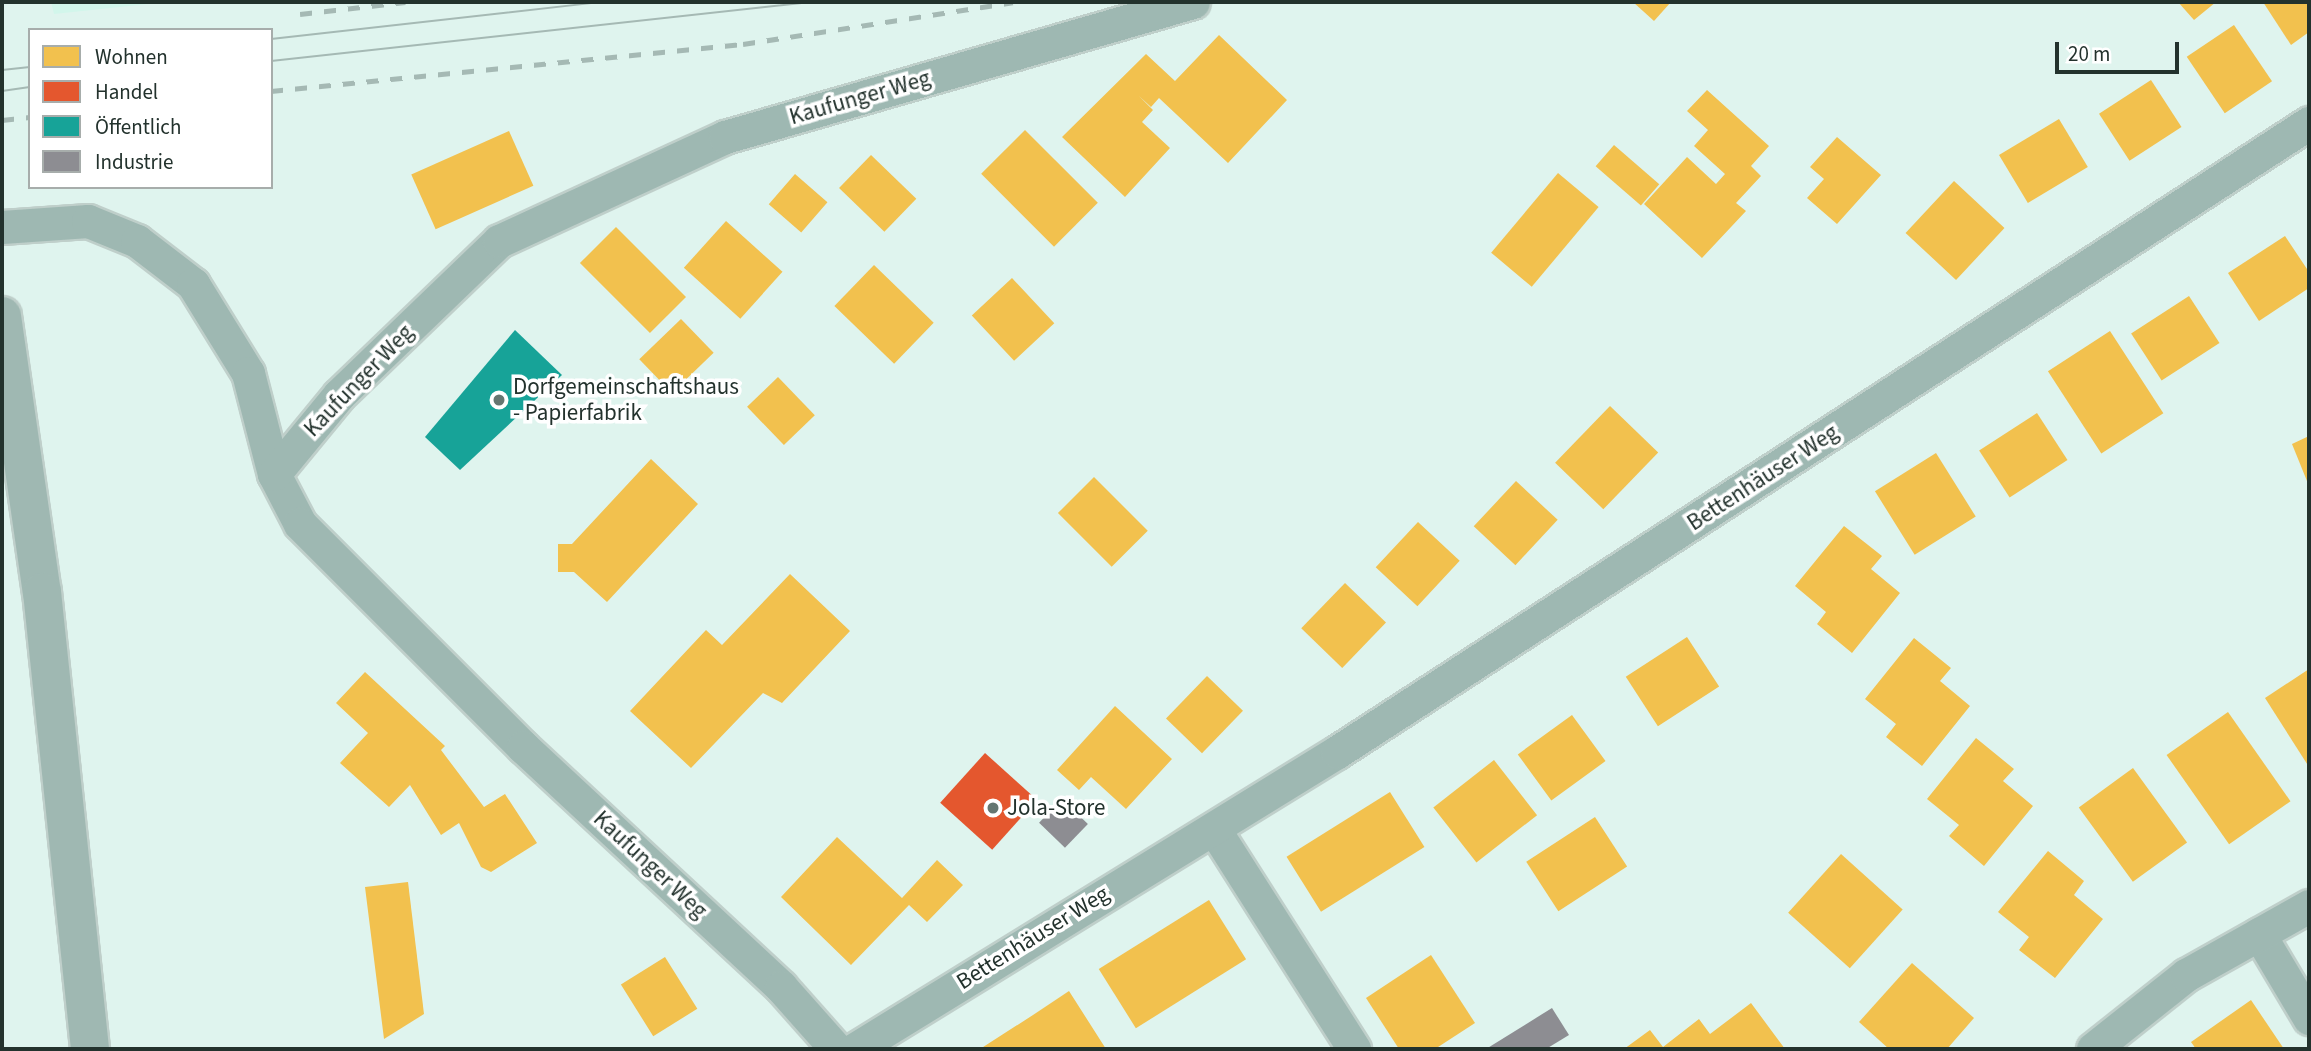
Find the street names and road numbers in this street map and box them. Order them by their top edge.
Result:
street label: Kaufunger Weg [786,65,934,131]
street label: Kaufunger Weg [299,319,419,443]
street label: Bettenhäuser Weg [1682,419,1844,537]
street label: Kaufunger Weg [587,805,713,925]
street label: Bettenhäuser Weg [952,880,1114,996]

